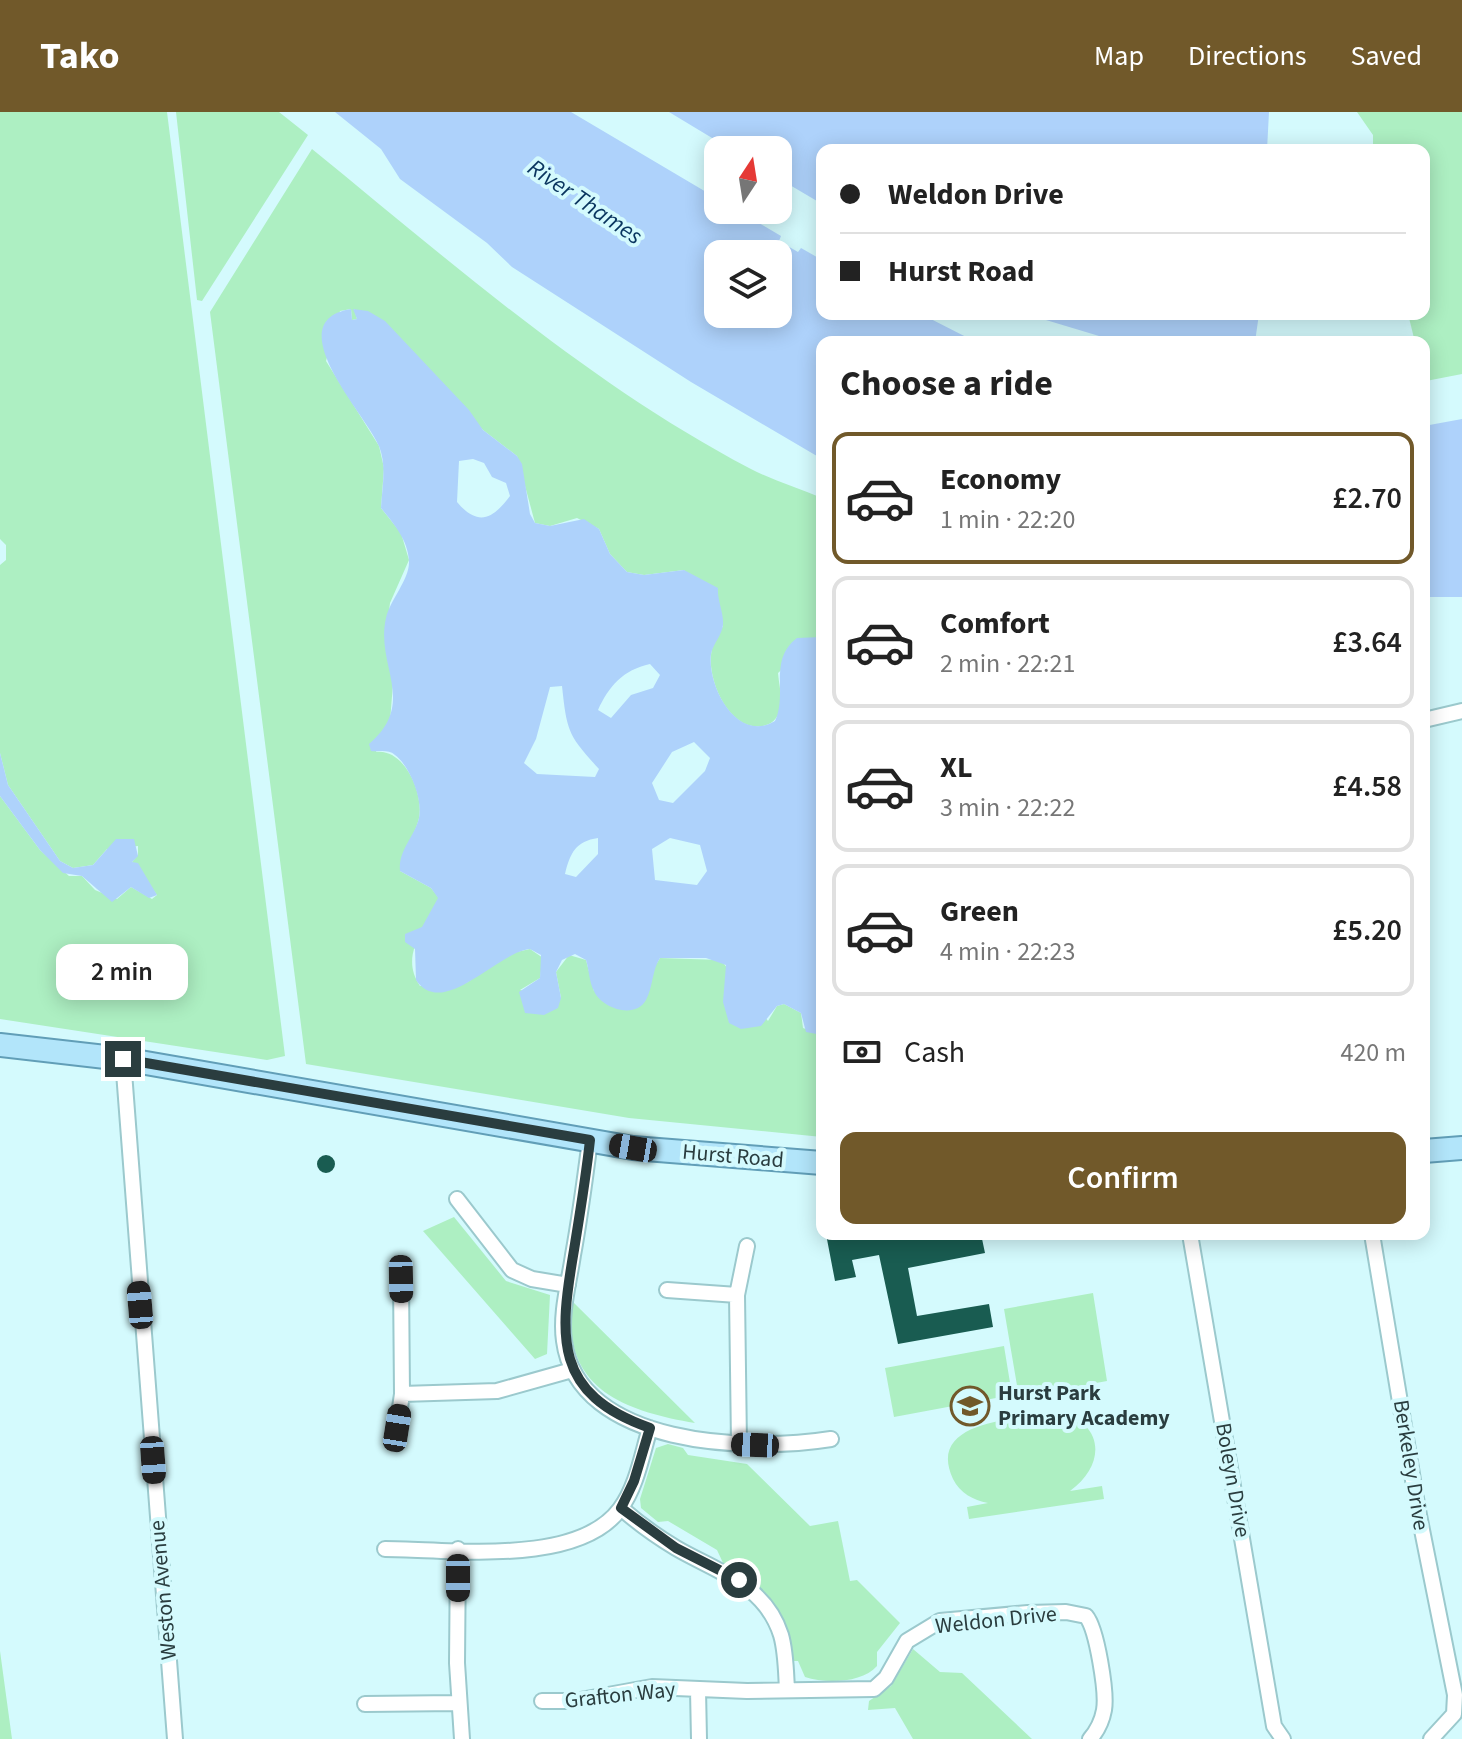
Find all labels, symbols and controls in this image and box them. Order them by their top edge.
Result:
text: Tako [40,29,120,83]
text: Map [1094,36,1144,76]
text: Directions [1188,36,1307,76]
text: Saved [1351,36,1422,76]
north arrow [704,136,792,224]
map controls [704,136,792,328]
water label: River Thames [520,151,650,254]
text: Weldon Drive [888,173,1064,216]
button: layers [704,240,792,328]
text: Hurst Road [888,250,1035,293]
text: Choose a ride [840,358,1053,409]
text: Economy [940,458,1061,501]
icon: car [844,462,916,534]
text: £2.70 [1332,477,1402,520]
text: 1 min · 22:20 [940,501,1075,538]
text: Comfort [940,602,1050,645]
icon: car [844,606,916,678]
text: £3.64 [1332,621,1402,664]
text: 2 min · 22:21 [940,645,1075,682]
text: XL [940,746,973,789]
icon: car [844,750,916,822]
text: £4.58 [1332,765,1402,808]
text: 3 min · 22:22 [940,789,1075,826]
text: Green [940,890,1019,933]
icon: car [844,894,916,966]
text: £5.20 [1332,909,1402,952]
text: 4 min · 22:23 [940,933,1075,970]
callout: 2 min [57,943,189,999]
text: 2 min [91,953,153,990]
icon: cash [840,1030,884,1074]
text: Cash [904,1031,965,1074]
text: 420 m [1340,1034,1406,1071]
route end [105,1041,141,1077]
car [607,1132,659,1164]
button: Confirm [840,1132,1406,1224]
street label: Hurst Road [681,1136,785,1176]
car [389,1255,413,1303]
car [126,1280,154,1330]
place label: Hurst Park Primary Academy [998,1377,1170,1434]
school or university icon: Hurst Park Primary Academy [949,1385,991,1427]
street label: Berkeley Drive [1385,1397,1437,1533]
car [381,1402,413,1454]
street label: Boleyn Drive [1207,1420,1259,1540]
car [731,1432,779,1458]
car [139,1435,167,1485]
street label: Weston Avenue [141,1519,185,1661]
car [446,1554,470,1602]
route start [721,1562,757,1598]
street label: Weldon Drive [934,1598,1058,1642]
street label: Grafton Way [563,1673,678,1717]

